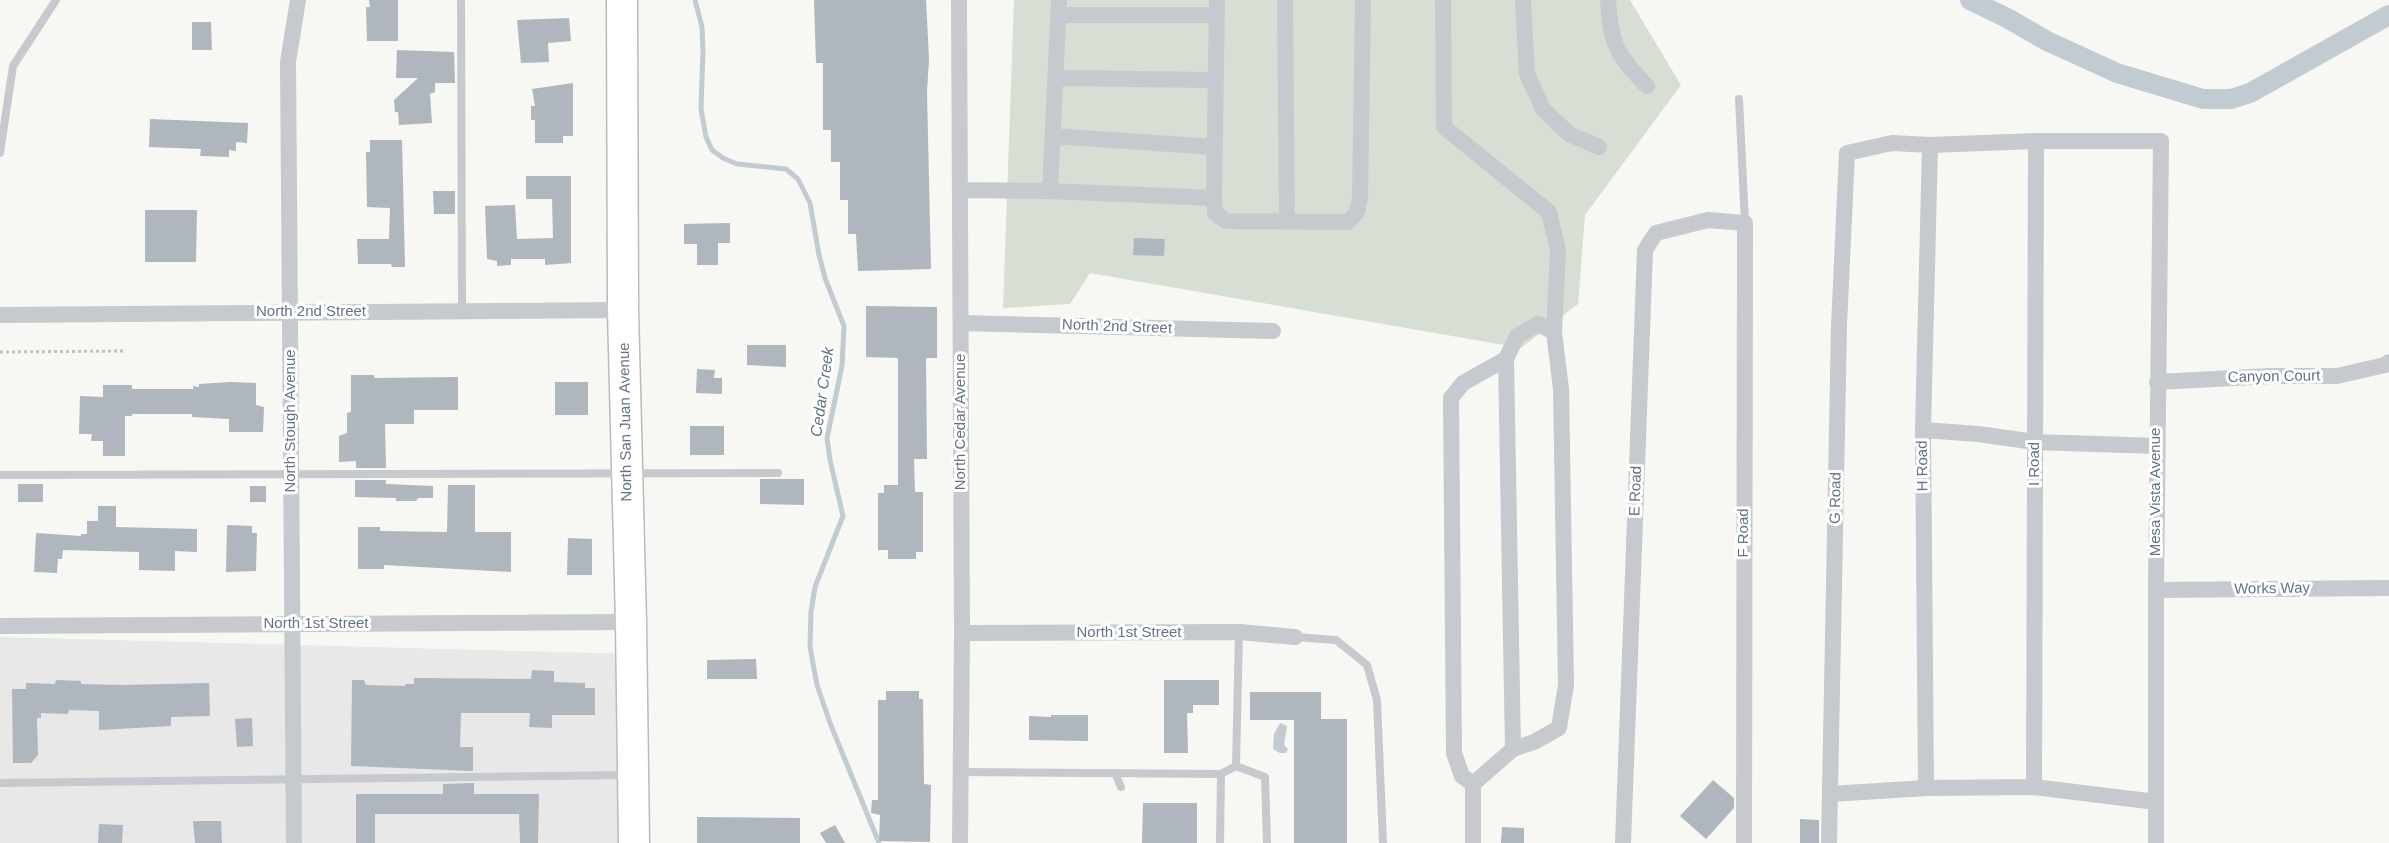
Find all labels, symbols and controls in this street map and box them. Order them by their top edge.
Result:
street label: North 2nd Street [256,303,366,321]
street label: North 2nd Street [1062,316,1172,338]
street label: North San Juan Avenue [616,342,636,502]
water label: Cedar Creek [807,346,839,438]
street label: North Stough Avenue [282,349,300,493]
street label: North Cedar Avenue [952,354,970,490]
street label: Canyon Court [2228,367,2320,387]
street label: Mesa Vista Avenue [2147,428,2165,556]
street label: H Road [1914,440,1932,492]
street label: I Road [2026,442,2044,486]
street label: E Road [1626,466,1646,516]
street label: G Road [1827,472,1845,524]
street label: F Road [1735,508,1753,558]
street label: Works Way [2234,579,2310,599]
street label: North 1st Street [263,615,369,633]
street label: North 1st Street [1076,624,1182,642]

